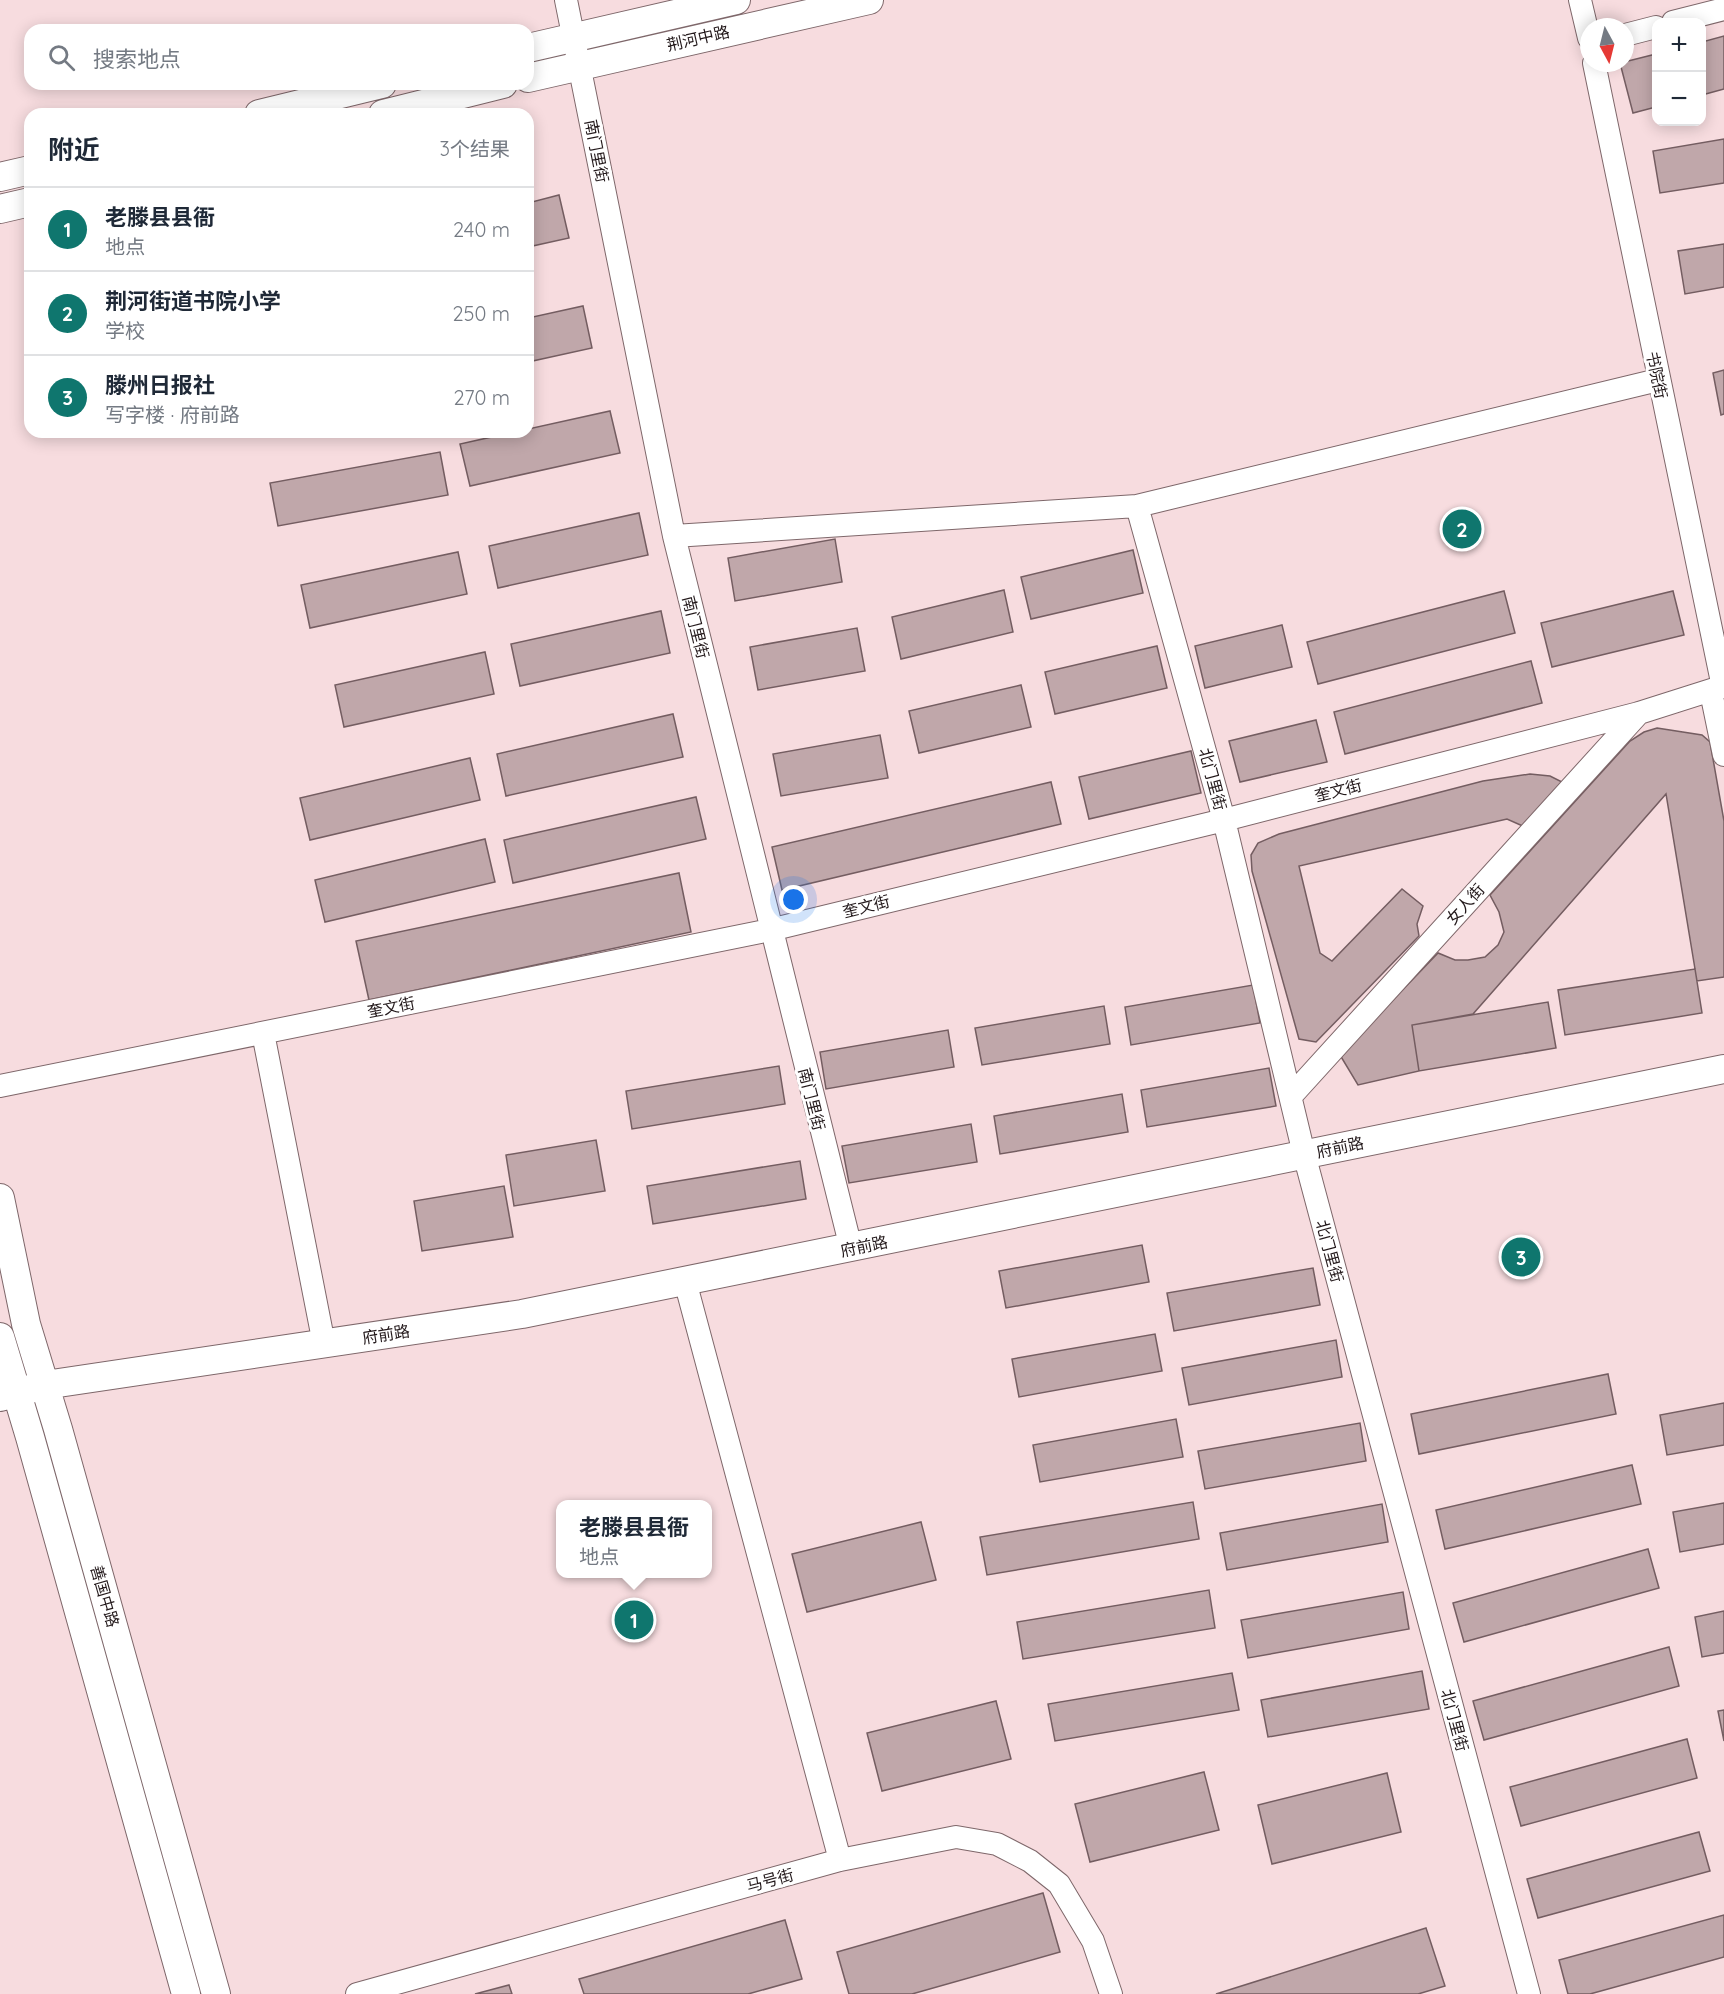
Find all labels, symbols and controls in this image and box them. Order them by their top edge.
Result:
north arrow [1580,18,1634,72]
map controls [1652,18,1706,126]
button: + [1652,18,1706,72]
street label: 荆河中路 [665,21,731,55]
search box [24,24,534,90]
icon: search [45,41,78,74]
text: 搜索地点 [93,45,181,73]
button: − [1652,72,1706,126]
street label: 南门里街 [581,118,613,184]
text: 附近 [48,133,100,166]
text: 3个结果 [440,136,510,161]
text: 老滕县县衙 [105,203,215,231]
text: 1 [64,217,71,242]
text: 240 m [453,217,510,242]
text: 地点 [105,234,145,259]
text: 荆河街道书院小学 [105,287,281,315]
text: 2 [62,301,73,326]
text: 250 m [452,301,510,326]
text: 学校 [105,318,145,343]
street label: 书院街 [1642,349,1672,401]
text: 滕州日报社 [105,371,215,399]
text: 3 [62,385,73,410]
text: 270 m [453,385,510,410]
text: 写字楼 · 府前路 [105,402,240,427]
pin: 2 [1442,506,1482,552]
street label: 南门里街 [679,594,713,660]
street label: 北门里街 [1195,745,1231,813]
street label: 奎文街 [1312,774,1364,806]
street label: 女人街 [1442,879,1488,929]
your location [779,885,808,914]
street label: 奎文街 [840,890,892,922]
street label: 奎文街 [366,993,416,1021]
street label: 南门里街 [795,1066,829,1132]
street label: 府前路 [1314,1132,1366,1162]
street label: 北门里街 [1312,1217,1348,1285]
street label: 府前路 [838,1231,890,1261]
pin: 3 [1502,1234,1540,1280]
street label: 府前路 [361,1320,411,1348]
popup [556,1500,712,1578]
text: 老滕县县衙 [579,1513,689,1541]
text: 地点 [579,1544,619,1569]
street label: 善国中路 [87,1562,123,1630]
pin: 1 [614,1598,654,1642]
street label: 北门里街 [1437,1686,1473,1754]
street label: 马号街 [744,1864,796,1896]

